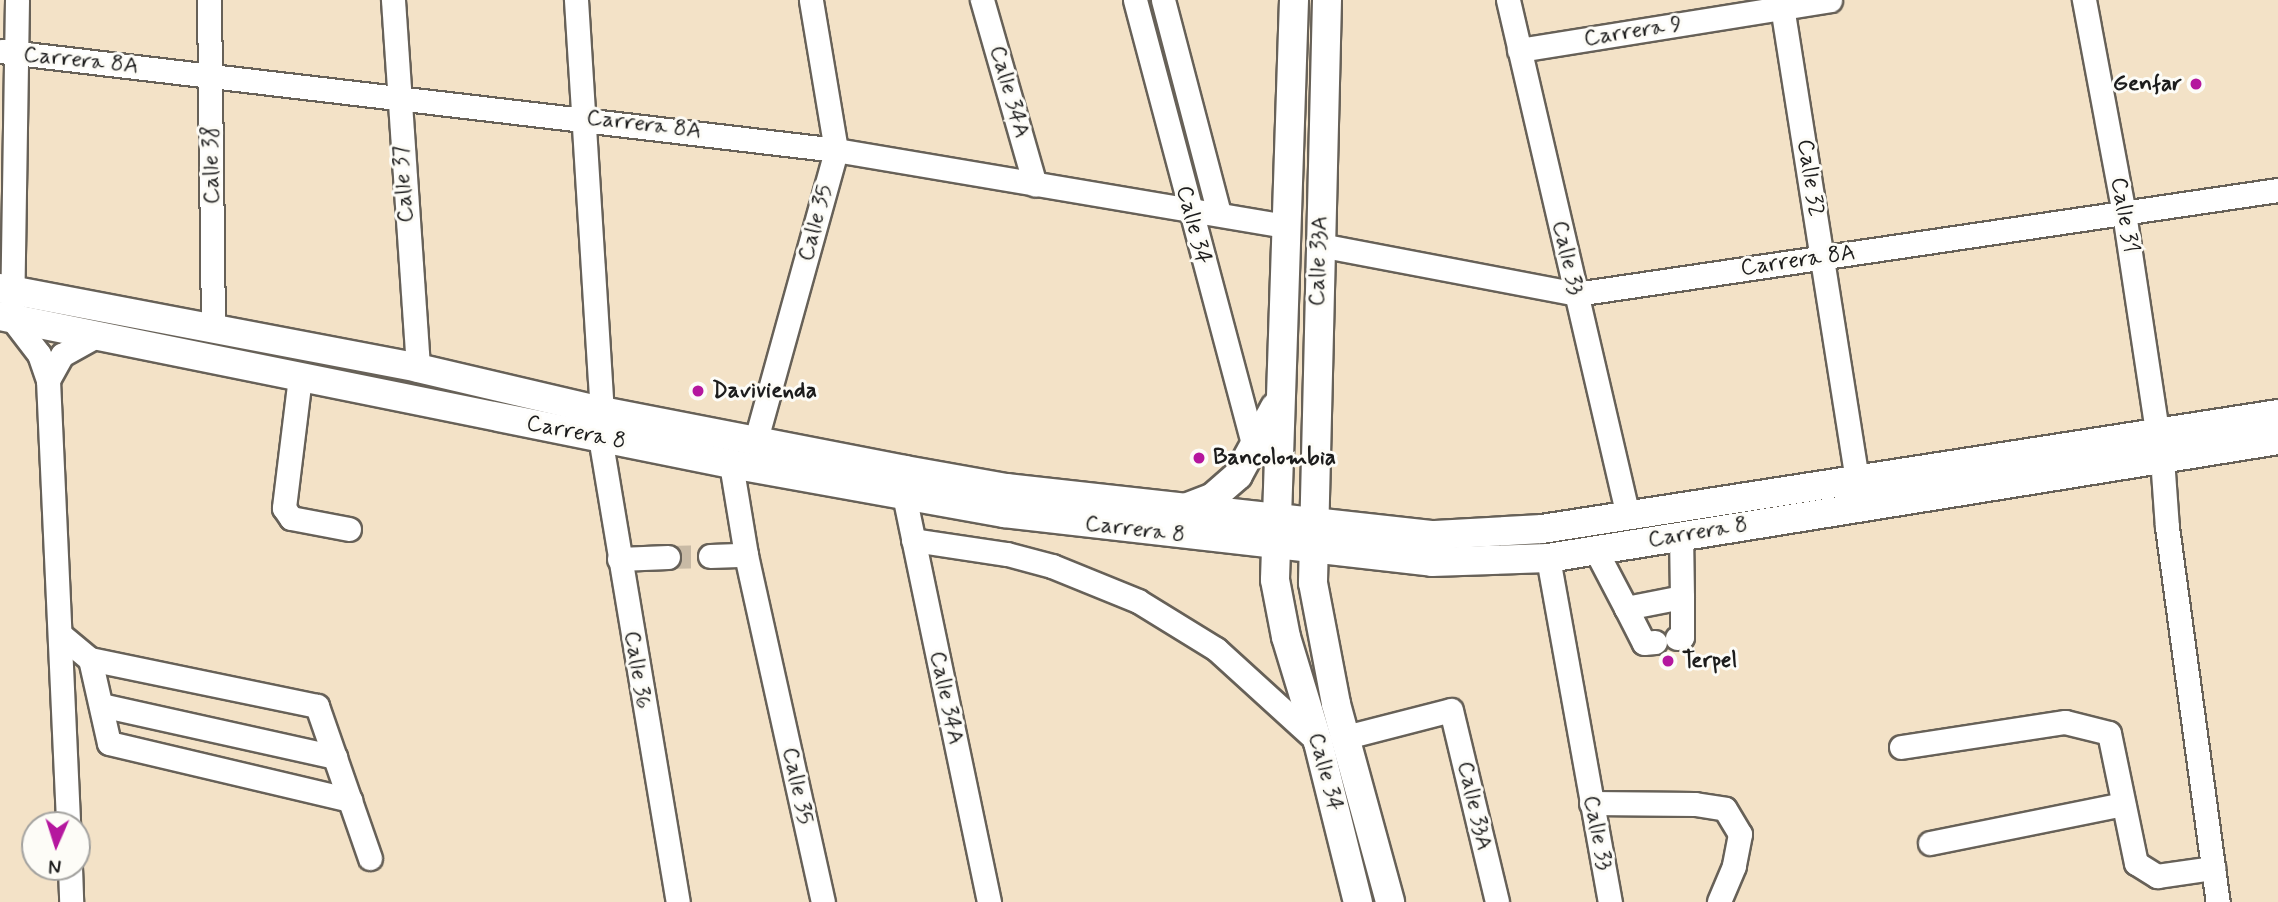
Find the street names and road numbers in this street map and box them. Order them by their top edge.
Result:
street label: Carrera 9 [1582,11,1684,53]
street label: Carrera 8A [22,41,140,81]
street label: Calle 34A [983,43,1035,141]
street label: Carrera 8A [585,104,703,146]
street label: Calle 38 [198,125,226,205]
street label: Calle 32 [1790,137,1830,219]
street label: Calle 37 [388,144,420,224]
street label: Calle 31 [2104,175,2144,255]
street label: Calle 35 [793,182,839,264]
street label: Calle 34 [1169,183,1217,267]
street label: Calle 33A [1304,215,1334,307]
street label: Calle 33 [1545,218,1589,298]
street label: Carrera 8A [1739,239,1857,283]
street label: Carrera 8 [524,410,628,456]
street label: Carrera 8 [1083,510,1187,550]
street label: Carrera 8 [1646,511,1750,555]
street label: Calle 36 [617,629,657,711]
street label: Calle 34A [923,649,969,747]
street label: Calle 34 [1301,730,1349,814]
street label: Calle 35 [775,745,819,827]
street label: Calle 33A [1450,759,1498,853]
street label: Calle 33 [1576,793,1618,873]

